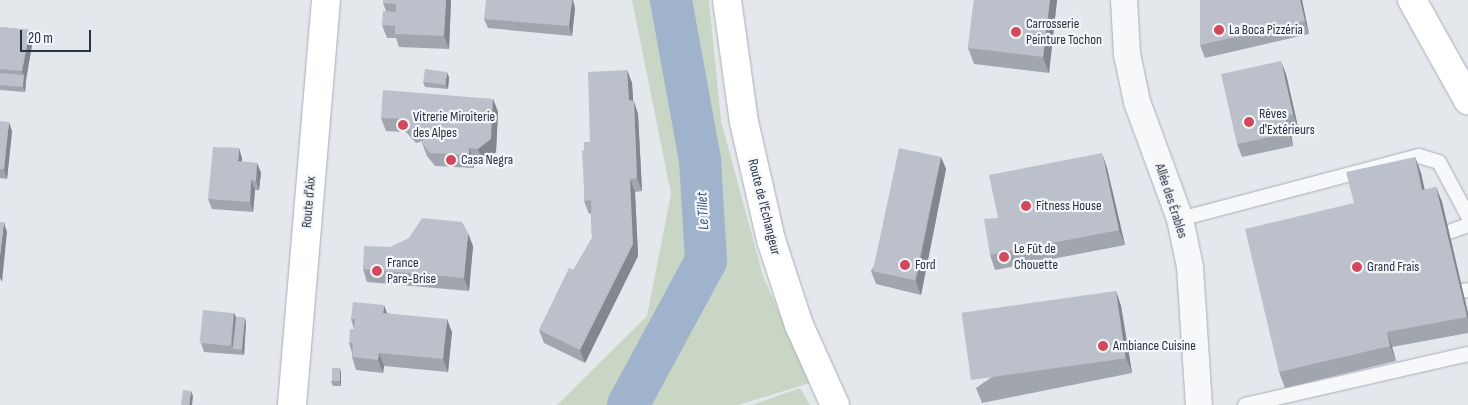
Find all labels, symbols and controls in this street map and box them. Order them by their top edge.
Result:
place label: Carrosserie Peinture Tochon [1026,16,1102,48]
scale bar [22,20,94,52]
place label: La Boca Pizzéria [1229,22,1303,38]
marker: La Boca Pizzéria [1213,24,1225,36]
marker: Carrosserie Peinture Tochon [1010,26,1022,38]
text: 20 m [28,29,53,48]
place label: Rêves d'Extérieurs [1259,106,1315,138]
place label: Vitrerie Miroiterie des Alpes [413,109,495,142]
marker: Rêves d'Extérieurs [1243,116,1255,128]
marker: Vitrerie Miroiterie des Alpes [397,119,409,131]
place label: Casa Negra [461,152,513,168]
marker: Casa Negra [445,154,457,166]
street label: Route de l'Echangeur [744,157,784,257]
street label: Allée des Érables [1151,162,1191,240]
street label: Route d'Aix [298,175,320,229]
water label: Le Tillet [693,192,713,230]
place label: Fitness House [1036,198,1102,214]
marker: Fitness House [1020,200,1032,212]
place label: Le Fût de Chouette [1014,241,1058,274]
marker: Le Fût de Chouette [998,251,1010,263]
place label: France Pare-Brise [387,255,436,288]
place label: Ford [915,257,936,273]
marker: Ford [899,259,911,271]
place label: Grand Frais [1367,259,1419,275]
marker: Grand Frais [1351,261,1363,273]
marker: France Pare-Brise [371,265,383,277]
place label: Ambiance Cuisine [1113,338,1196,354]
marker: Ambiance Cuisine [1097,340,1109,352]

